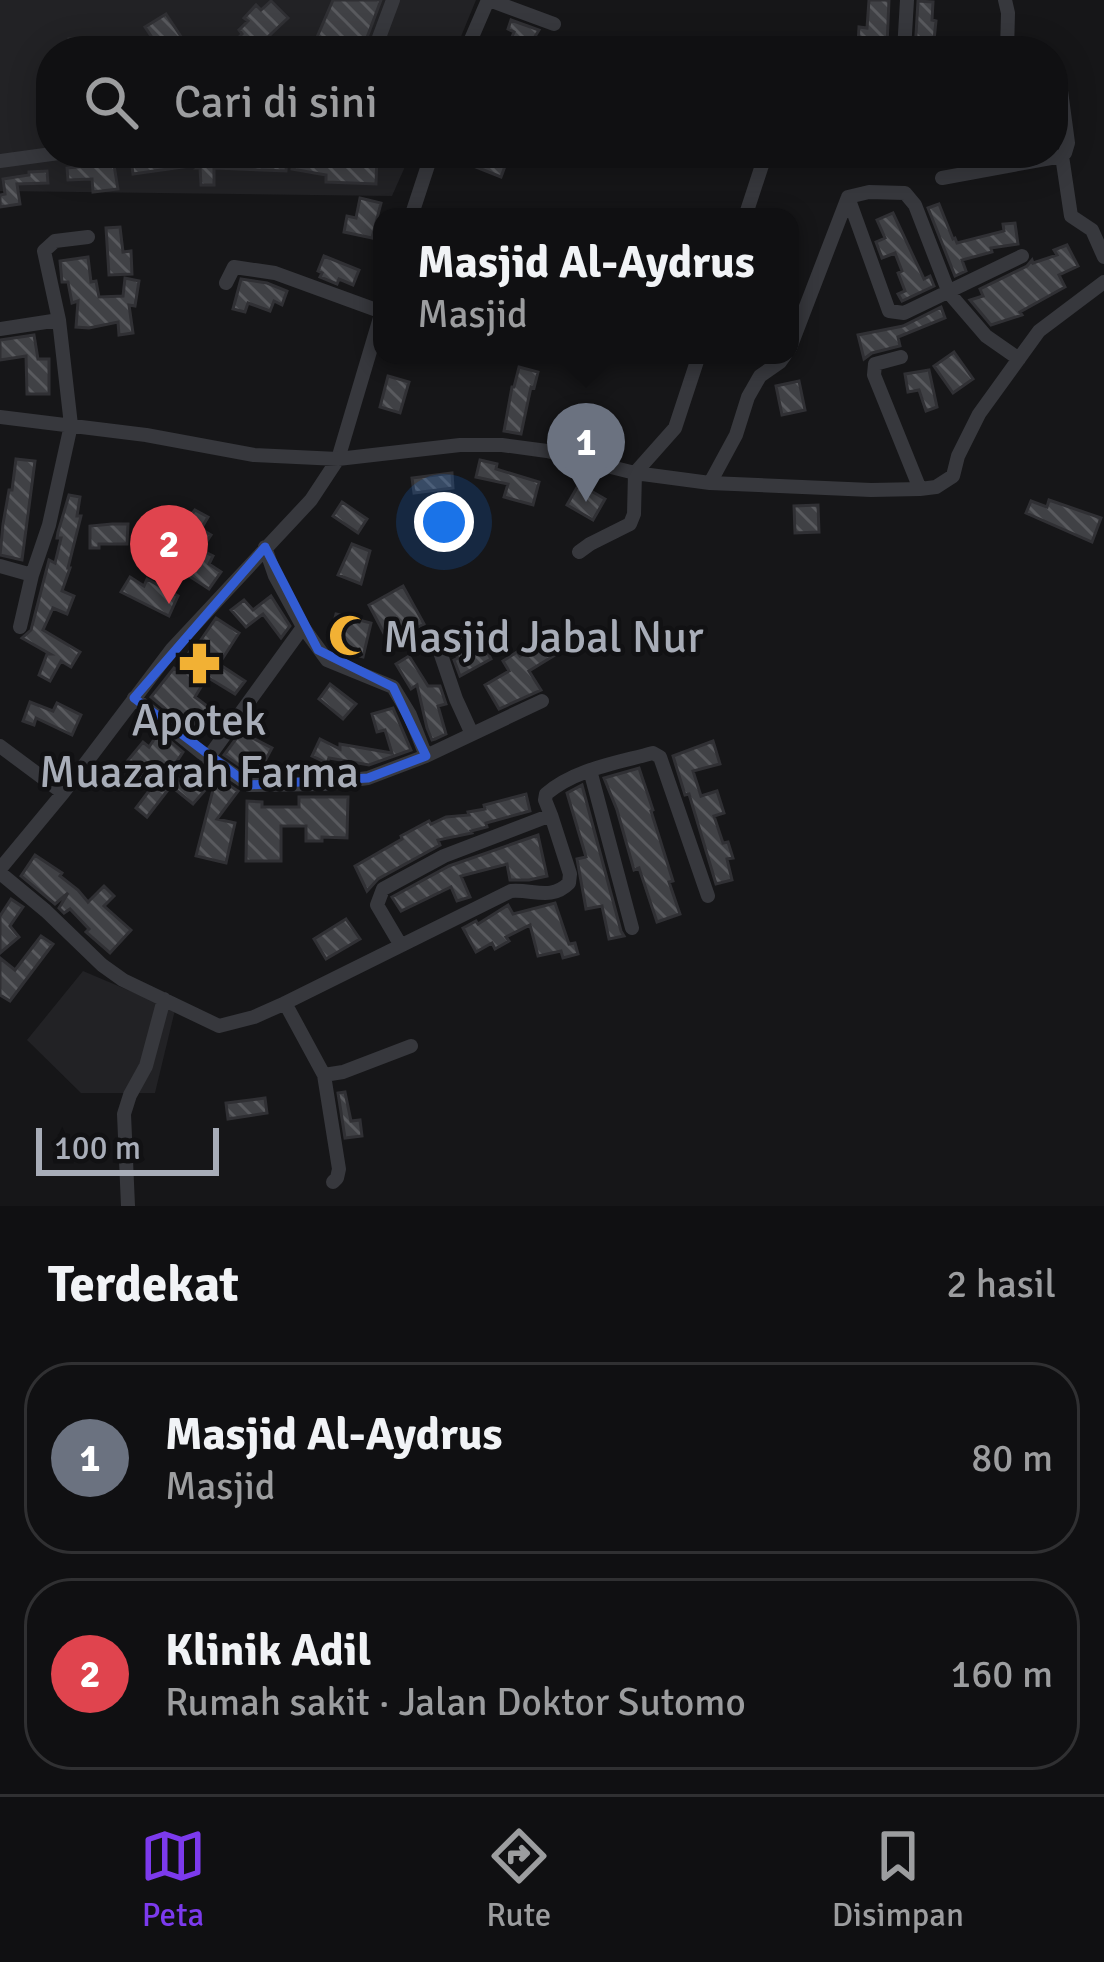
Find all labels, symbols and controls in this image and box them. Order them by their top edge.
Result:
search box [36,36,1068,168]
icon: search [78,69,144,135]
text: Cari di sini [174,75,378,130]
popup [373,208,799,364]
text: Masjid Al-Aydrus [417,235,755,290]
text: Masjid [417,290,528,338]
pin: 1 [547,403,625,502]
your location [414,492,474,552]
pin: 2 [130,505,208,604]
place label: Masjid Jabal Nur [383,610,704,665]
mosque icon: Masjid Jabal Nur [326,613,372,659]
pharmacy icon: Apotek Muazarah Farma [176,640,222,686]
place label: Apotek Muazarah Farma [39,693,359,800]
scale bar [36,1122,219,1175]
text: 100 m [54,1128,141,1169]
text: Terdekat [48,1253,239,1316]
text: 2 hasil [946,1260,1056,1308]
text: Masjid Al-Aydrus [165,1407,502,1462]
text: 1 [79,1434,101,1482]
text: 80 m [971,1434,1053,1482]
text: Masjid [165,1462,275,1510]
text: Klinik Adil [165,1623,371,1678]
text: 2 [79,1650,101,1698]
text: 160 m [950,1650,1053,1698]
text: Rumah sakit · Jalan Doktor Sutomo [165,1678,746,1726]
tab: Peta [140,1823,206,1936]
tab: Rute [486,1823,552,1936]
tab: Disimpan [832,1823,964,1936]

